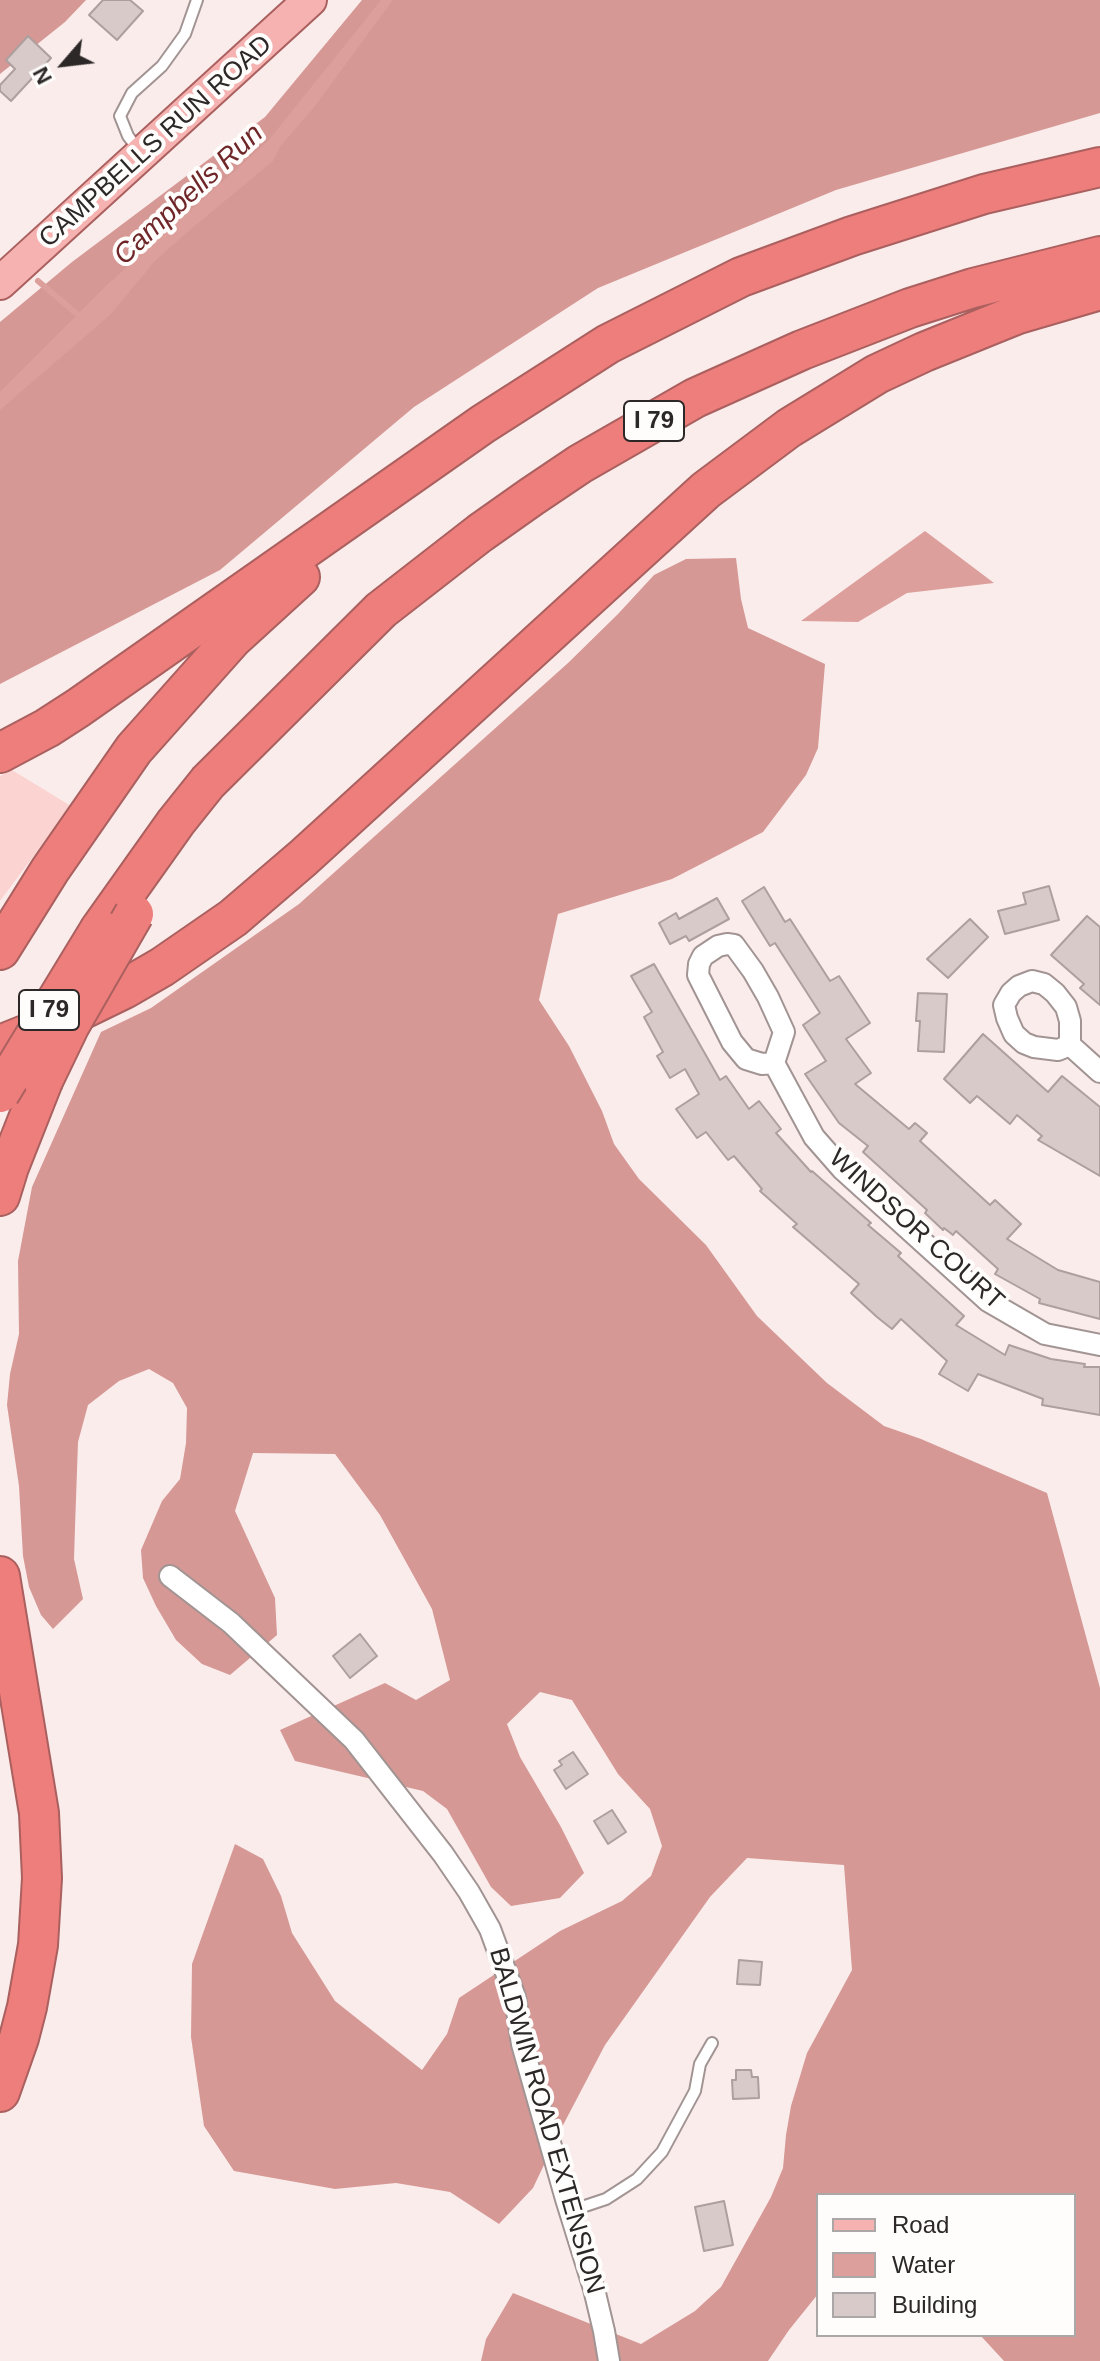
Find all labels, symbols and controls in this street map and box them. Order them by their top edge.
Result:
north arrow [24,24,104,104]
street label: CAMPBELLS RUN ROAD [33,29,279,255]
water label: Campbells Run [108,117,270,273]
road number: I 79 [624,401,684,441]
road number: I 79 [19,990,79,1030]
street label: WINDSOR COURT [822,1143,1010,1317]
street label: BALDWIN ROAD EXTENSION [482,1945,610,2297]
legend [816,2193,1076,2337]
text: Road [892,2211,949,2238]
text: Water [892,2251,955,2278]
text: Building [892,2291,977,2318]

